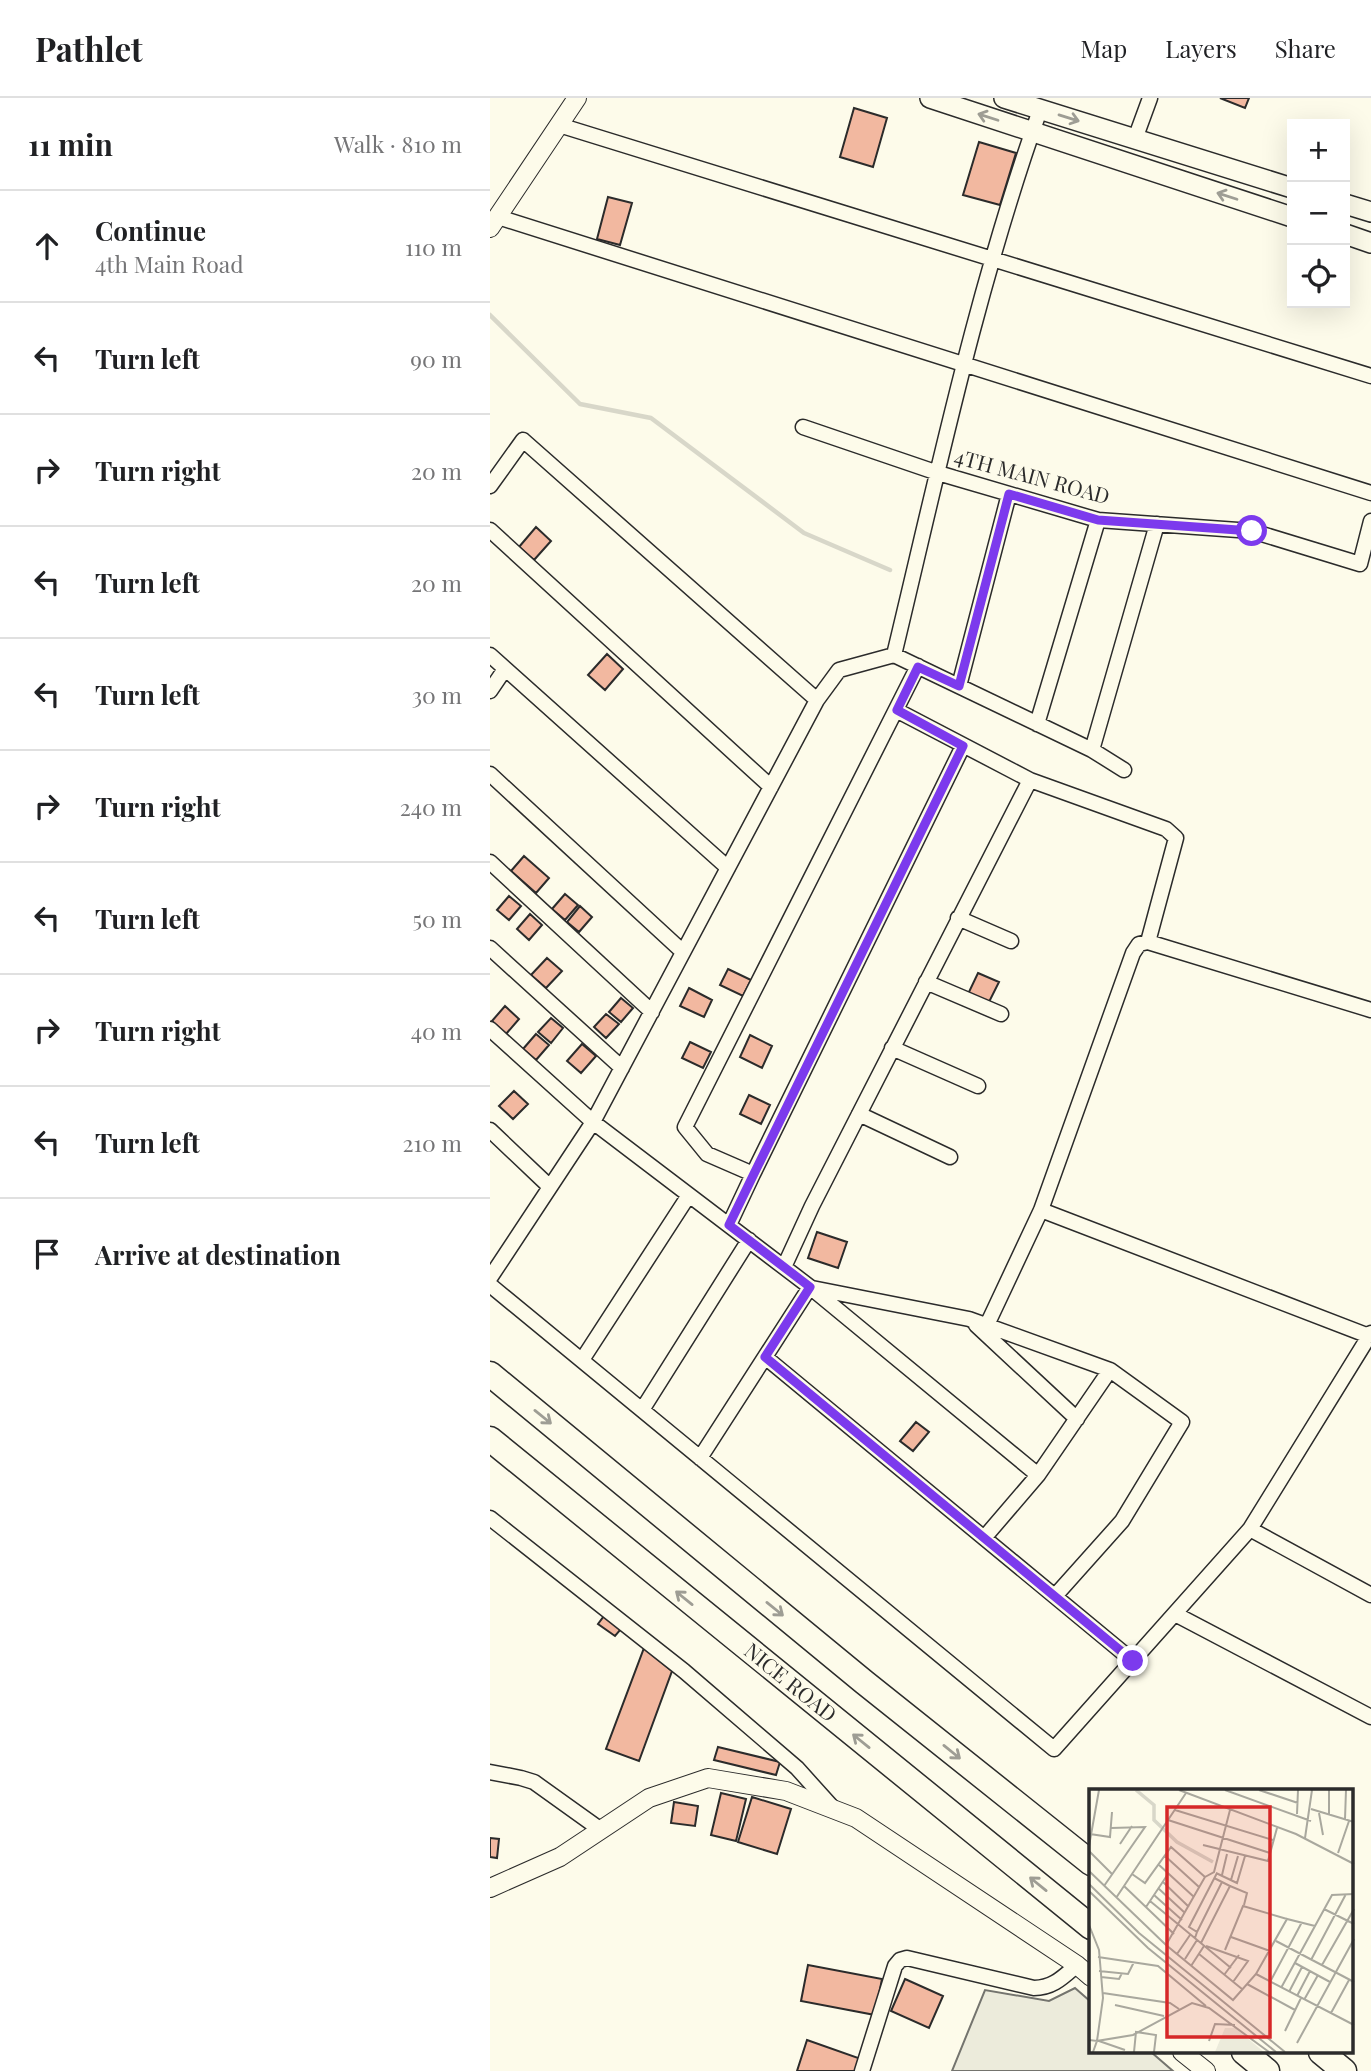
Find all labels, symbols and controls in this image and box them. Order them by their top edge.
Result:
text: Pathlet [35,26,143,70]
text: Map [1081,32,1127,64]
text: Layers [1165,32,1237,64]
text: Share [1275,32,1336,64]
one-way arrow [977,110,999,123]
one-way arrow [1057,113,1079,126]
map controls [1287,119,1350,308]
button: + [1287,119,1350,182]
text: 11 min [28,124,113,164]
text: Walk · 810 m [334,128,462,159]
button: − [1287,182,1350,245]
one-way arrow [1217,188,1239,201]
text: Continue [95,213,206,248]
icon: ahead [28,227,66,265]
text: 110 m [405,231,462,262]
button: locate [1287,245,1350,308]
text: 4th Main Road [95,248,244,279]
icon: left [28,339,66,377]
text: Turn left [95,341,200,376]
text: 90 m [410,343,462,374]
street label: 4TH MAIN ROAD [952,441,1113,509]
icon: right [28,451,66,489]
text: Turn right [95,453,221,488]
text: 20 m [411,455,462,486]
route start [1236,515,1267,546]
icon: left [28,563,66,601]
text: Turn left [95,565,200,600]
text: 20 m [411,567,462,598]
icon: left [28,675,66,713]
text: Turn left [95,677,200,712]
text: 30 m [412,679,462,710]
icon: right [28,787,66,825]
text: Turn right [95,789,221,824]
text: 240 m [400,791,462,822]
icon: left [28,899,66,937]
text: Turn left [95,901,200,936]
text: 50 m [413,903,462,934]
icon: right [28,1011,66,1049]
text: Turn right [95,1013,221,1048]
text: 40 m [411,1015,462,1046]
icon: left [28,1123,66,1161]
text: Turn left [95,1125,200,1160]
text: 210 m [403,1127,462,1158]
icon: arrive [28,1235,66,1273]
text: Arrive at destination [95,1237,341,1272]
one-way arrow [533,1410,551,1425]
one-way arrow [676,1590,694,1606]
one-way arrow [766,1601,784,1616]
street label: NICE ROAD [739,1636,843,1727]
route end [1117,1645,1148,1676]
one-way arrow [853,1733,871,1749]
one-way arrow [942,1744,961,1759]
inset map [1089,1789,1354,2053]
one-way arrow [1030,1876,1048,1892]

